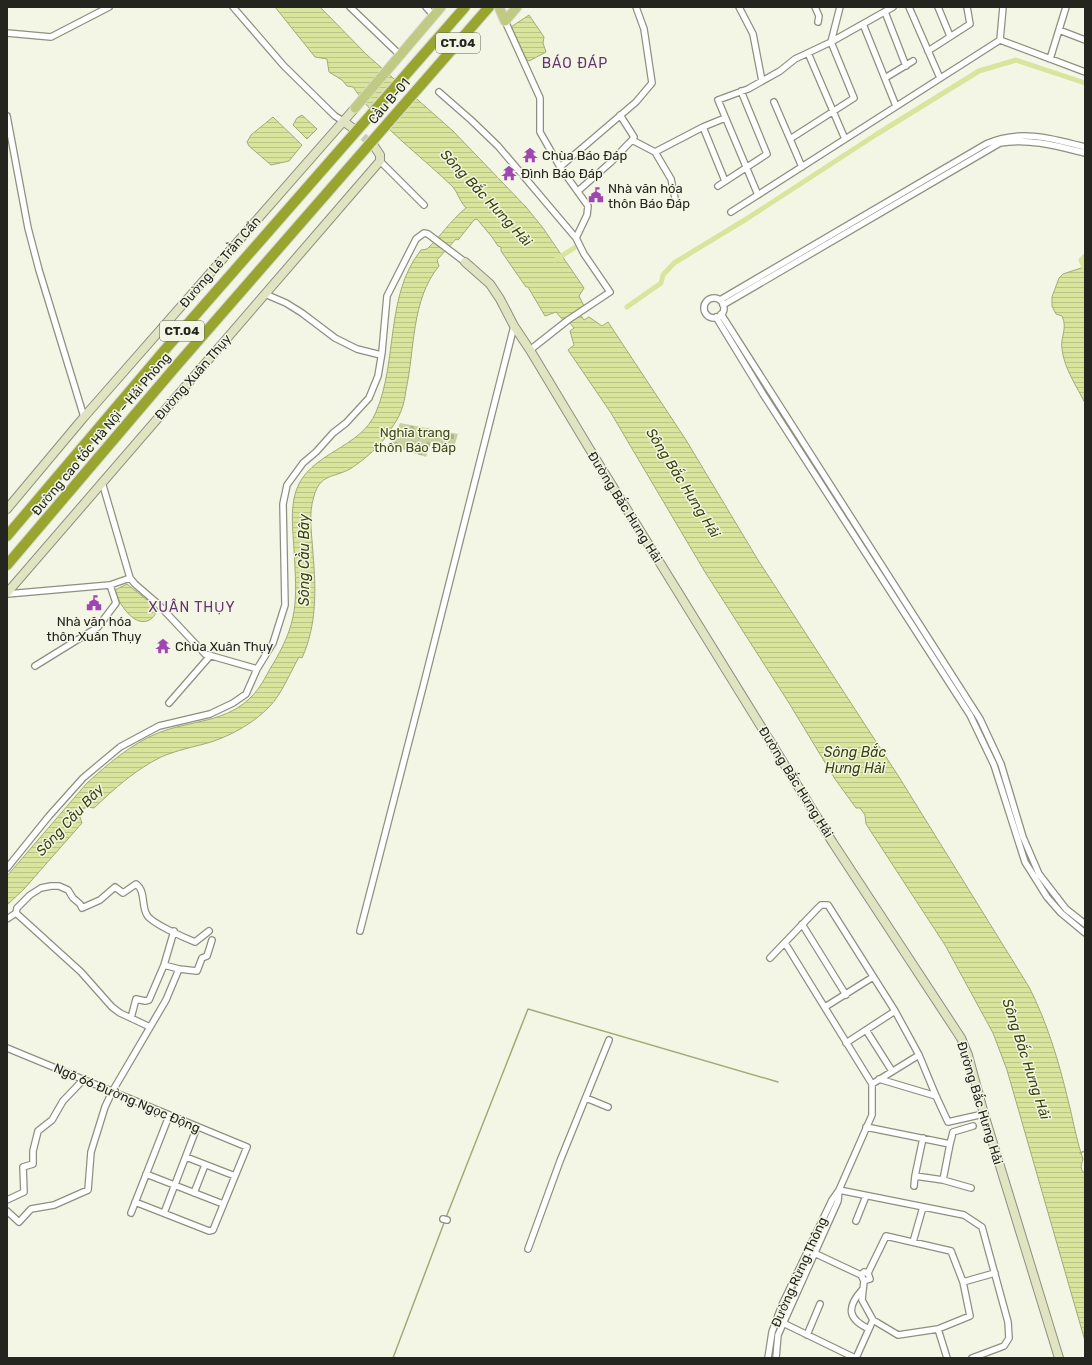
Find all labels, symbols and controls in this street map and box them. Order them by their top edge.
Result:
road number: CT.04 [436,33,480,53]
district label: BÁO ĐÁP [542,54,608,72]
street label: Cầu B-01 [365,75,413,127]
water label: Sông Bắc Hưng Hải [437,145,536,250]
temple icon: Chùa Báo Đáp [521,146,539,164]
place label: Chùa Báo Đáp [542,148,628,163]
temple icon: Đình Báo Đáp [500,164,518,182]
place label: Đình Báo Đáp [521,166,603,181]
place label: Nhà văn hóa thôn Báo Đáp [608,181,690,211]
public building icon: Nhà văn hóa thôn Báo Đáp [587,186,605,204]
street label: Đường Lê Trần Cẩn [176,213,264,311]
road number: CT.04 [160,321,204,341]
street label: Đường Xuân Thụy [152,331,235,423]
street label: Đường cao tốc Hà Nội – Hải Phòng [28,349,174,519]
water label: Sông Bắc Hưng Hải [642,424,725,542]
park label: Nghĩa trang thôn Báo Đáp [374,425,456,455]
street label: Đường Bắc Hưng Hải [584,448,666,566]
water label: Sông Cầu Bây [295,513,313,606]
public building icon: Nhà văn hóa thôn Xuân Thụy [85,594,103,612]
district label: XUÂN THỤY [149,598,235,616]
place label: Nhà văn hóa thôn Xuân Thụy [47,614,141,644]
temple icon: Chùa Xuân Thụy [154,637,172,655]
place label: Chùa Xuân Thụy [175,639,273,654]
street label: Đường Bắc Hưng Hải [755,723,837,841]
water label: Sông Bắc Hưng Hải [824,743,886,777]
water label: Sông Cầu Bây [32,779,108,859]
water label: Sông Bắc Hưng Hải [998,996,1055,1122]
street label: Đường Bắc Hưng Hải [953,1039,1007,1167]
street label: Ngõ 66 Đường Ngọc Động [51,1060,203,1137]
street label: Đường Rừng Thông [768,1215,831,1330]

